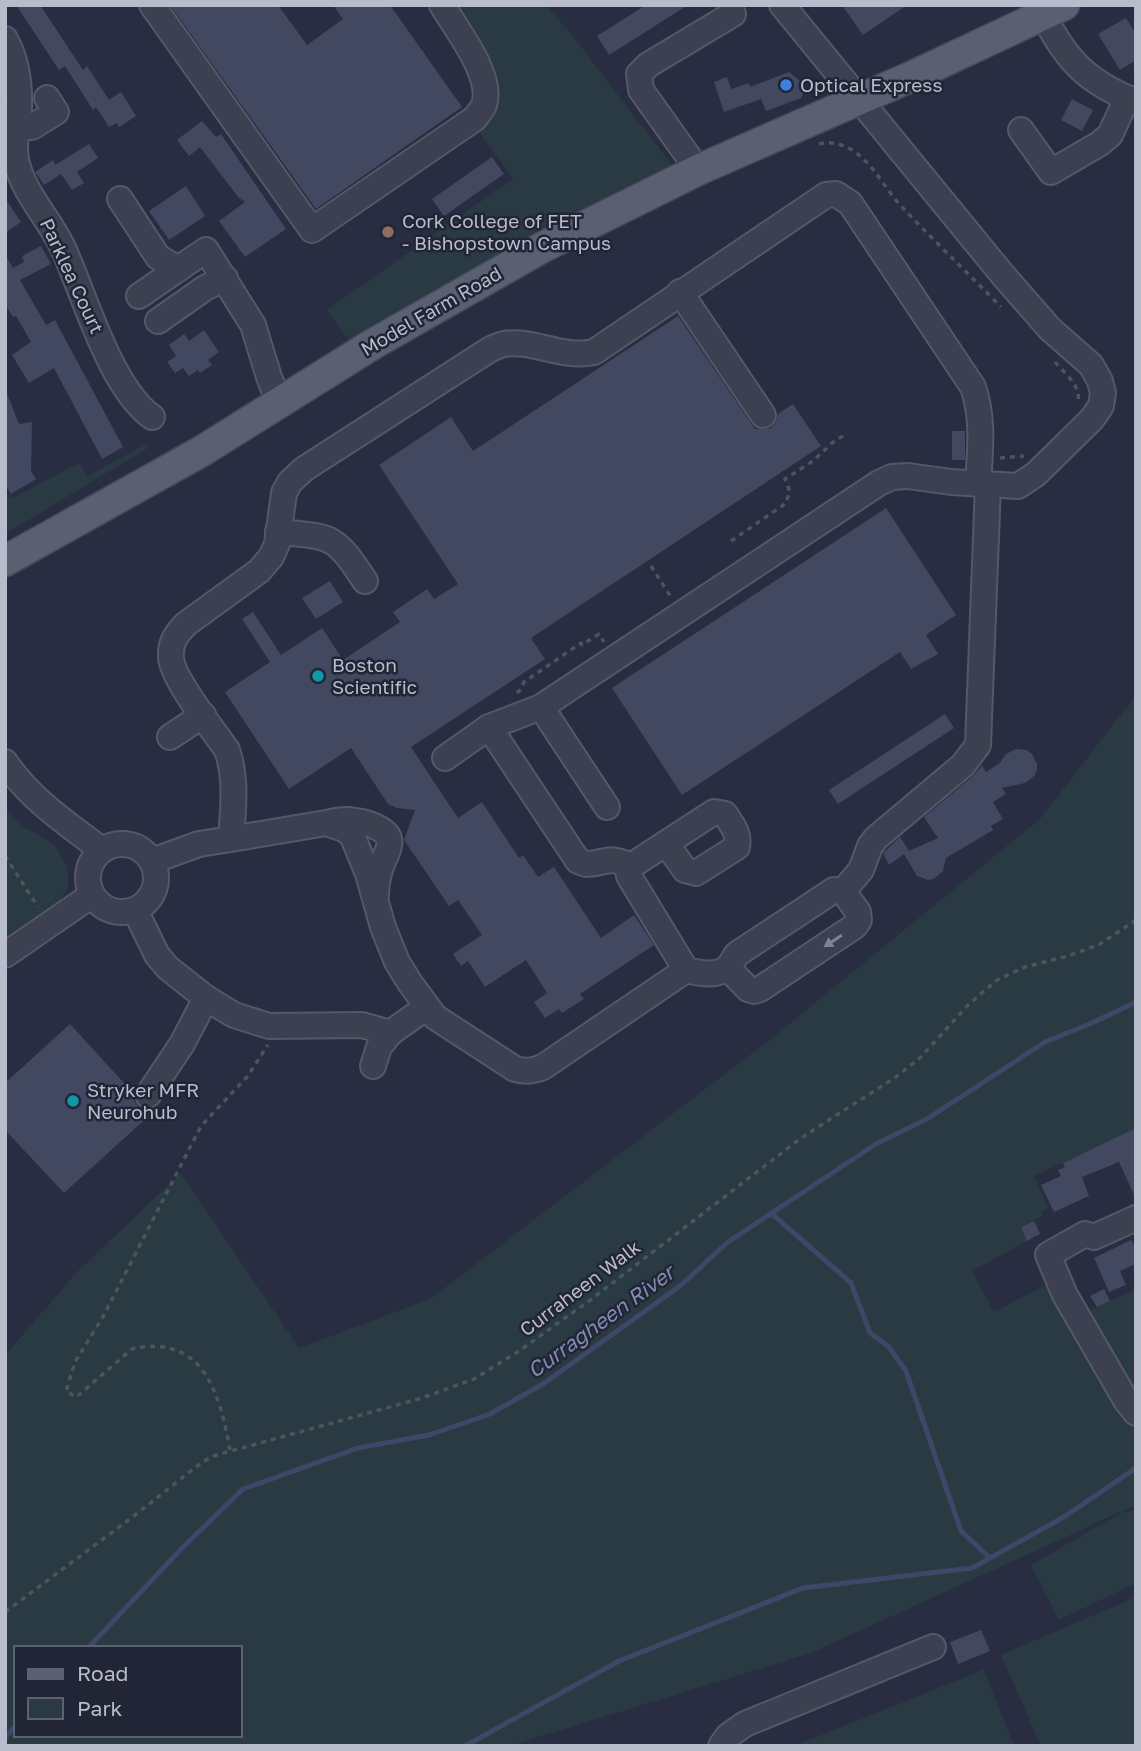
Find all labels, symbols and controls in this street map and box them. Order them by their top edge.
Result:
place label: Optical Express [800,73,942,96]
marker: Optical Express [778,77,794,93]
place label: Cork College of FET - Bishopstown Campus [402,209,611,254]
street label: Parklea Court [36,214,109,337]
marker: Cork College of FET - Bishopstown Campus [380,224,396,240]
street label: Model Farm Road [356,261,505,360]
place label: Boston Scientific [332,653,417,698]
marker: Boston Scientific [310,668,326,684]
one-way arrow [823,934,842,947]
place label: Stryker MFR Neurohub [87,1078,199,1123]
marker: Stryker MFR Neurohub [65,1093,81,1109]
street label: Curraheen Walk [515,1235,645,1340]
water label: Curragheen River [522,1258,681,1383]
legend [14,1646,242,1737]
text: Road [77,1660,128,1686]
text: Park [77,1695,123,1721]

